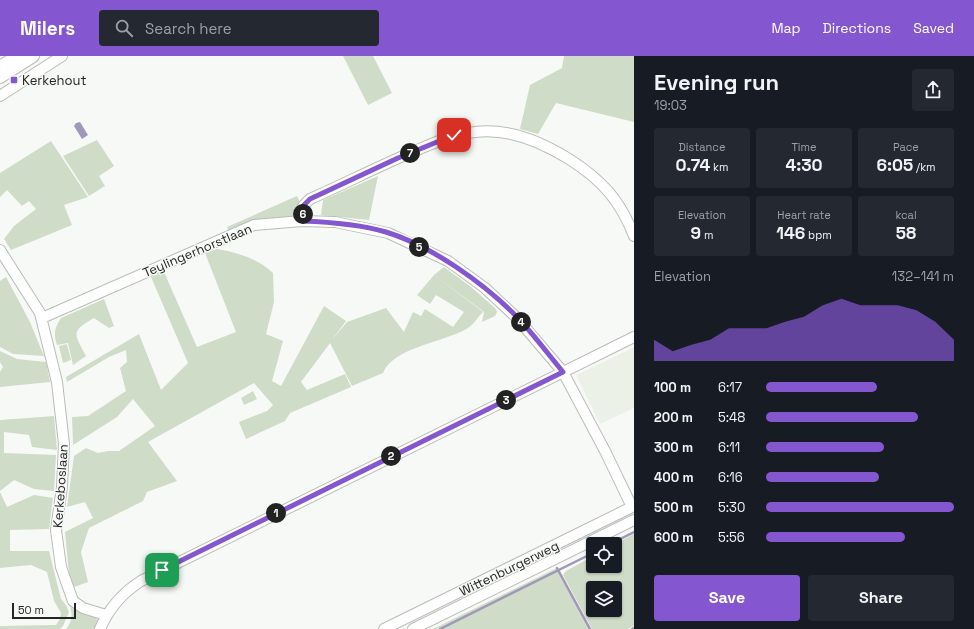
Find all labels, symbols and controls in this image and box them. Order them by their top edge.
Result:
search box [99,10,379,46]
text: Milers [20,16,75,41]
icon: search [113,17,135,39]
text: Search here [145,19,232,38]
text: Map [771,19,801,37]
text: Directions [823,19,891,37]
text: Saved [913,19,954,37]
text: Evening run [654,68,779,96]
button: share [912,69,954,111]
place label: Kerkehout [22,72,87,89]
marker: Kerkehout [9,75,19,85]
text: 19:03 [654,97,687,114]
pin [437,118,471,152]
icon: check [443,124,465,146]
text: Distance [679,140,725,154]
text: Time [791,140,817,154]
text: Pace [893,140,919,154]
pin: 7 [400,143,420,163]
text: 7 [407,146,413,160]
text: 0.74 [676,154,710,176]
text: 4:30 [785,154,823,176]
text: 6:05 [876,154,913,176]
text: km [710,160,728,174]
text: /km [913,160,936,174]
pin: 6 [293,204,313,224]
text: 6 [300,207,306,221]
text: Elevation [678,208,726,222]
text: Heart rate [777,208,831,222]
text: kcal [895,208,917,222]
street label: Teylingerhorstlaan [140,220,254,281]
text: 9 [691,222,701,244]
text: 146 [776,222,805,244]
text: 58 [896,222,916,244]
text: m [701,228,713,242]
text: bpm [805,228,832,242]
pin: 5 [409,237,429,257]
text: 5 [416,240,422,254]
text: Elevation [654,268,711,285]
text: 132–141 m [892,268,954,285]
pin: 4 [511,312,531,332]
text: 4 [518,315,525,329]
text: 100 m [654,379,691,396]
text: 6:17 [718,379,742,396]
pin: 3 [496,390,516,410]
text: 3 [503,393,509,407]
text: 200 m [654,409,693,426]
text: 5:48 [718,409,745,426]
text: 300 m [654,439,693,456]
text: 6:11 [718,439,740,456]
street label: Kerkeboslaan [49,444,72,529]
pin: 2 [381,446,401,466]
text: 2 [388,449,394,463]
text: 400 m [654,469,694,486]
text: 6:16 [718,469,743,486]
text: 500 m [654,499,693,516]
text: 5:30 [718,499,745,516]
pin: 1 [266,503,286,523]
text: 1 [274,506,278,520]
text: 600 m [654,529,693,546]
text: 5:56 [718,529,745,546]
street label: Wittenburgerweg [457,537,562,600]
map controls [586,537,622,617]
button: locate [586,537,622,573]
pin [145,553,179,587]
icon: arrive [151,559,173,581]
button: Save [654,575,800,621]
button: Share [808,575,954,621]
button: layers [586,581,622,617]
scale bar [12,601,76,620]
text: 50 m [18,603,44,617]

